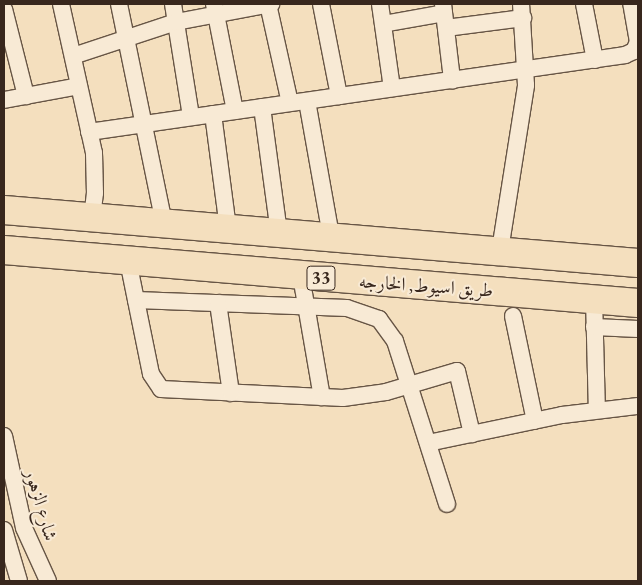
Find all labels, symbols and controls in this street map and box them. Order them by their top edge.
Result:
road number: 33 [306,262,336,294]
street label: طريق اسيوط, الخارجه [358,270,494,302]
street label: شارع الزهور [20,467,62,543]

